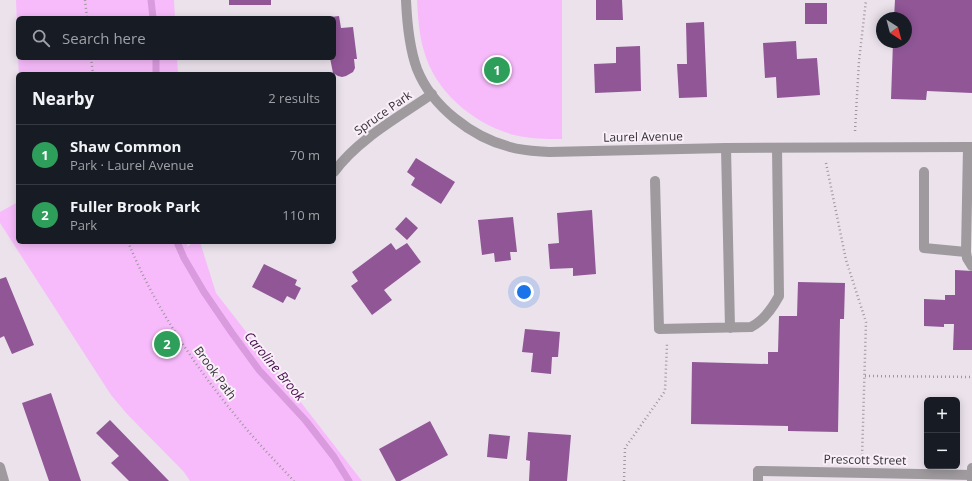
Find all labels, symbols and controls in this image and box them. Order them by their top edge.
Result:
north arrow [876,12,912,48]
search box [16,16,336,60]
icon: search [30,27,52,49]
text: Search here [62,28,146,48]
pin: 1 [484,55,510,85]
street label: Spruce Park [350,86,416,139]
text: Nearby [32,87,94,110]
text: 2 results [268,89,320,107]
street label: Laurel Avenue [603,127,683,146]
text: Shaw Common [70,136,181,156]
text: 1 [41,146,49,164]
text: 70 m [290,146,320,164]
text: Park · Laurel Avenue [70,156,194,174]
text: Fuller Brook Park [70,196,200,216]
text: 2 [41,206,49,224]
text: 110 m [282,206,320,224]
text: Park [70,216,97,234]
your location [514,282,534,302]
water label: Caroline Brook [241,328,310,405]
pin: 2 [154,329,180,359]
street label: Brook Path [190,343,241,403]
map controls [924,397,960,469]
button: + [924,397,960,433]
button: − [924,433,960,469]
street label: Prescott Street [823,450,907,469]

